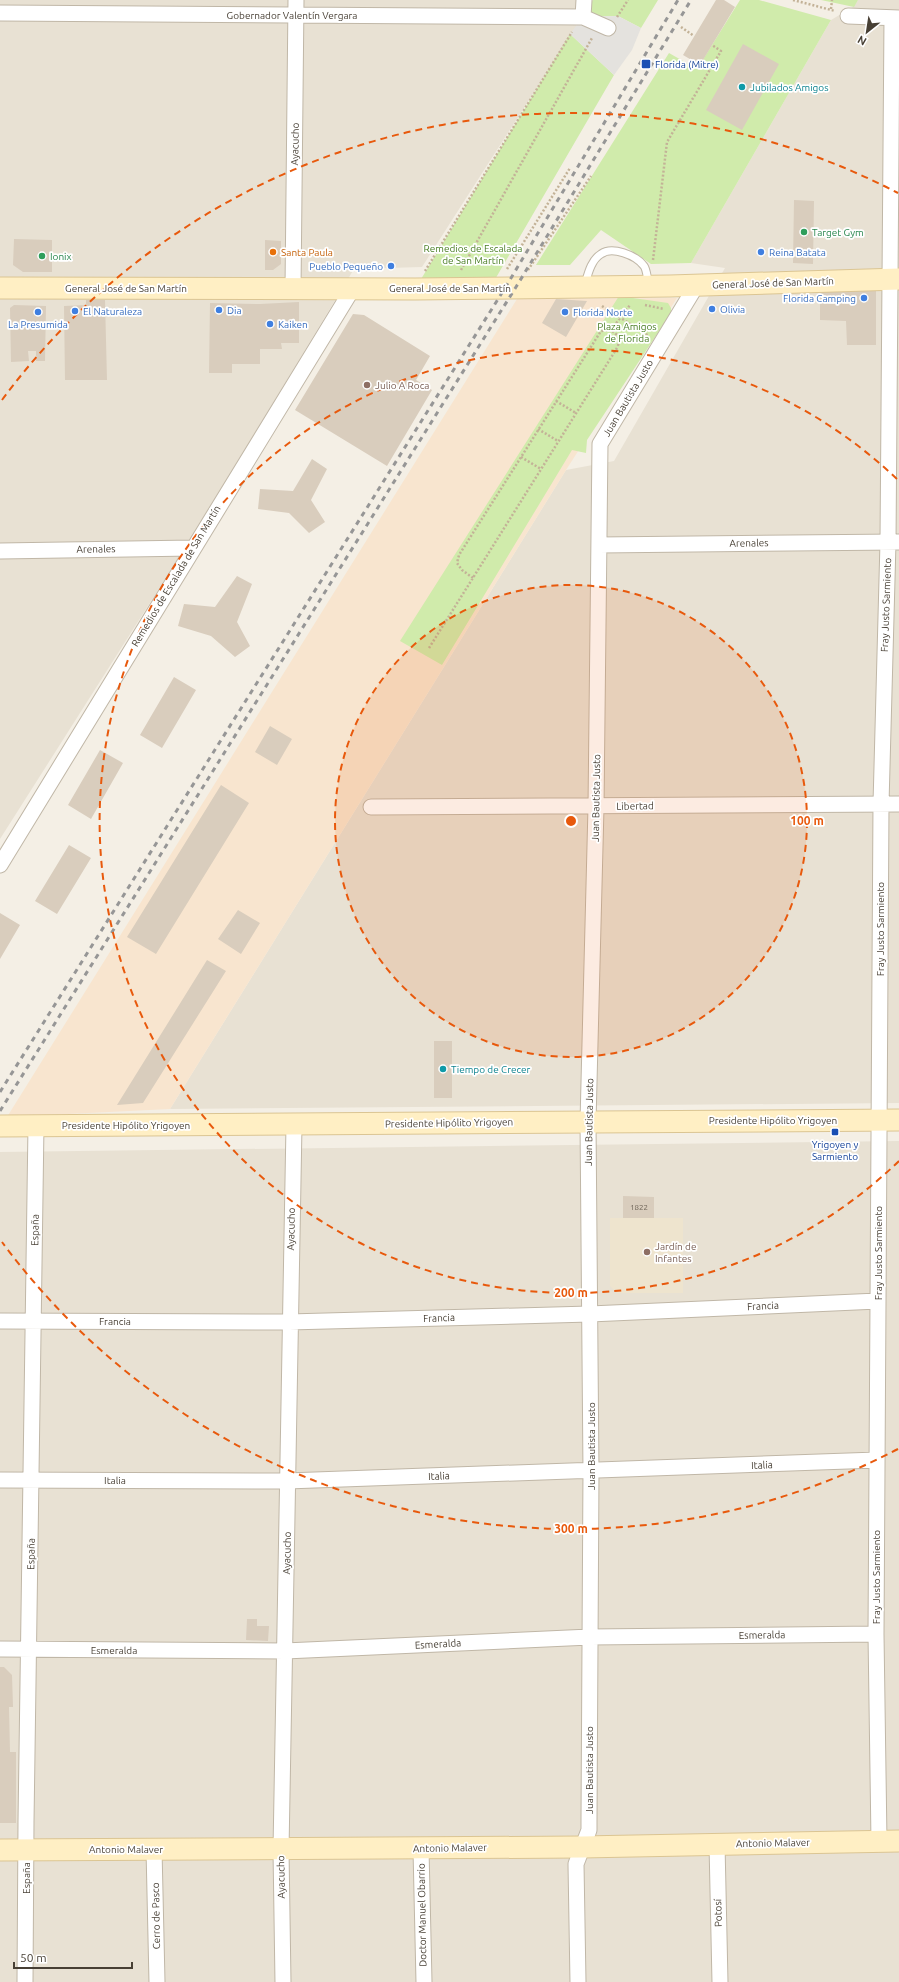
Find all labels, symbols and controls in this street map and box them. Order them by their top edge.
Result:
street label: Gobernador Valentín Vergara [227,10,357,21]
north arrow [847,12,887,52]
text: N [855,33,869,48]
marker: Florida (Mitre) [640,58,652,70]
place label: Florida (Mitre) [655,59,719,70]
marker: Jubilados Amigos [737,82,747,92]
place label: Jubilados Amigos [750,82,829,93]
street label: Ayacucho [289,122,301,166]
marker: Target Gym [799,227,809,237]
place label: Target Gym [812,227,864,238]
park label: Remedios de Escalada de San Martín [424,243,522,266]
marker: Santa Paula [268,247,278,257]
place label: Santa Paula [281,247,333,258]
marker: Reina Batata [756,247,766,257]
place label: Reina Batata [769,247,826,258]
marker: Ionix [37,251,47,261]
place label: Ionix [50,251,72,262]
place label: Pueblo Pequeño [309,261,383,272]
marker: Pueblo Pequeño [386,261,396,271]
street label: General José de San Martín [712,275,834,291]
street label: General José de San Martín [65,283,187,294]
street label: General José de San Martín [389,283,511,294]
place label: Florida Camping [783,293,856,304]
marker: Florida Camping [859,293,869,303]
marker: Olivia [707,304,717,314]
place label: Olivia [720,304,745,315]
marker: Dia [214,305,224,315]
place label: Dia [227,305,242,316]
marker: El Naturaleza [70,306,80,316]
place label: El Naturaleza [83,306,142,317]
marker: La Presumida [33,307,43,317]
marker: Florida Norte [560,307,570,317]
place label: Florida Norte [573,307,632,318]
place label: La Presumida [8,319,68,330]
marker: Kaiken [265,319,275,329]
place label: Kaiken [278,319,308,330]
park label: Plaza Amigos de Florida [597,321,657,344]
street label: Juan Bautista Justo [601,357,655,438]
marker: Julio A Roca [362,380,372,390]
place label: Julio A Roca [375,380,429,391]
street label: Remedios de Escalada de San Martín [129,503,223,649]
street label: Arenales [729,537,769,549]
street label: Arenales [76,543,116,555]
street label: Fray Justo Sarmiento [879,558,893,652]
street label: Juan Bautista Justo [590,754,602,842]
street label: Libertad [616,800,654,812]
centre of rings [564,814,578,828]
text: 100 m [790,814,824,827]
street label: Fray Justo Sarmiento [875,882,886,976]
marker: Tiempo de Crecer [438,1064,448,1074]
place label: Tiempo de Crecer [451,1064,531,1075]
street label: Juan Bautista Justo [583,1078,595,1166]
street label: Presidente Hipólito Yrigoyen [709,1115,837,1126]
street label: Presidente Hipólito Yrigoyen [385,1116,513,1130]
street label: Presidente Hipólito Yrigoyen [62,1120,190,1131]
marker: Yrigoyen y Sarmiento [830,1127,840,1137]
place label: Yrigoyen y Sarmiento [812,1139,858,1162]
house number: 1822 [630,1203,648,1212]
street label: Fray Justo Sarmiento [873,1206,884,1300]
street label: Ayacucho [285,1207,297,1251]
street label: España [29,1214,41,1246]
place label: Jardín de Infantes [655,1241,697,1264]
marker: Jardín de Infantes [642,1247,652,1257]
text: 200 m [554,1286,588,1299]
street label: Francia [747,1300,779,1312]
street label: Francia [423,1312,455,1324]
street label: Francia [99,1316,131,1327]
street label: Juan Bautista Justo [586,1402,597,1490]
street label: Italia [751,1459,773,1471]
street label: Italia [428,1470,450,1482]
street label: Italia [104,1475,126,1486]
text: 300 m [554,1522,588,1535]
street label: Fray Justo Sarmiento [871,1530,882,1624]
street label: Ayacucho [281,1531,293,1575]
street label: España [25,1538,37,1570]
street label: Esmeralda [739,1629,785,1641]
street label: Esmeralda [414,1637,462,1651]
street label: Esmeralda [91,1645,137,1656]
street label: Juan Bautista Justo [584,1726,595,1814]
street label: Antonio Malaver [736,1837,810,1849]
street label: Antonio Malaver [413,1842,487,1854]
street label: Antonio Malaver [89,1844,163,1855]
street label: Ayacucho [275,1855,287,1899]
street label: España [21,1862,32,1894]
street label: Doctor Manuel Obarrio [416,1863,428,1967]
street label: Cerro de Pasco [150,1882,162,1950]
street label: Potosí [712,1898,724,1927]
scale bar [14,1944,132,1970]
text: 50 m [20,1951,47,1964]

